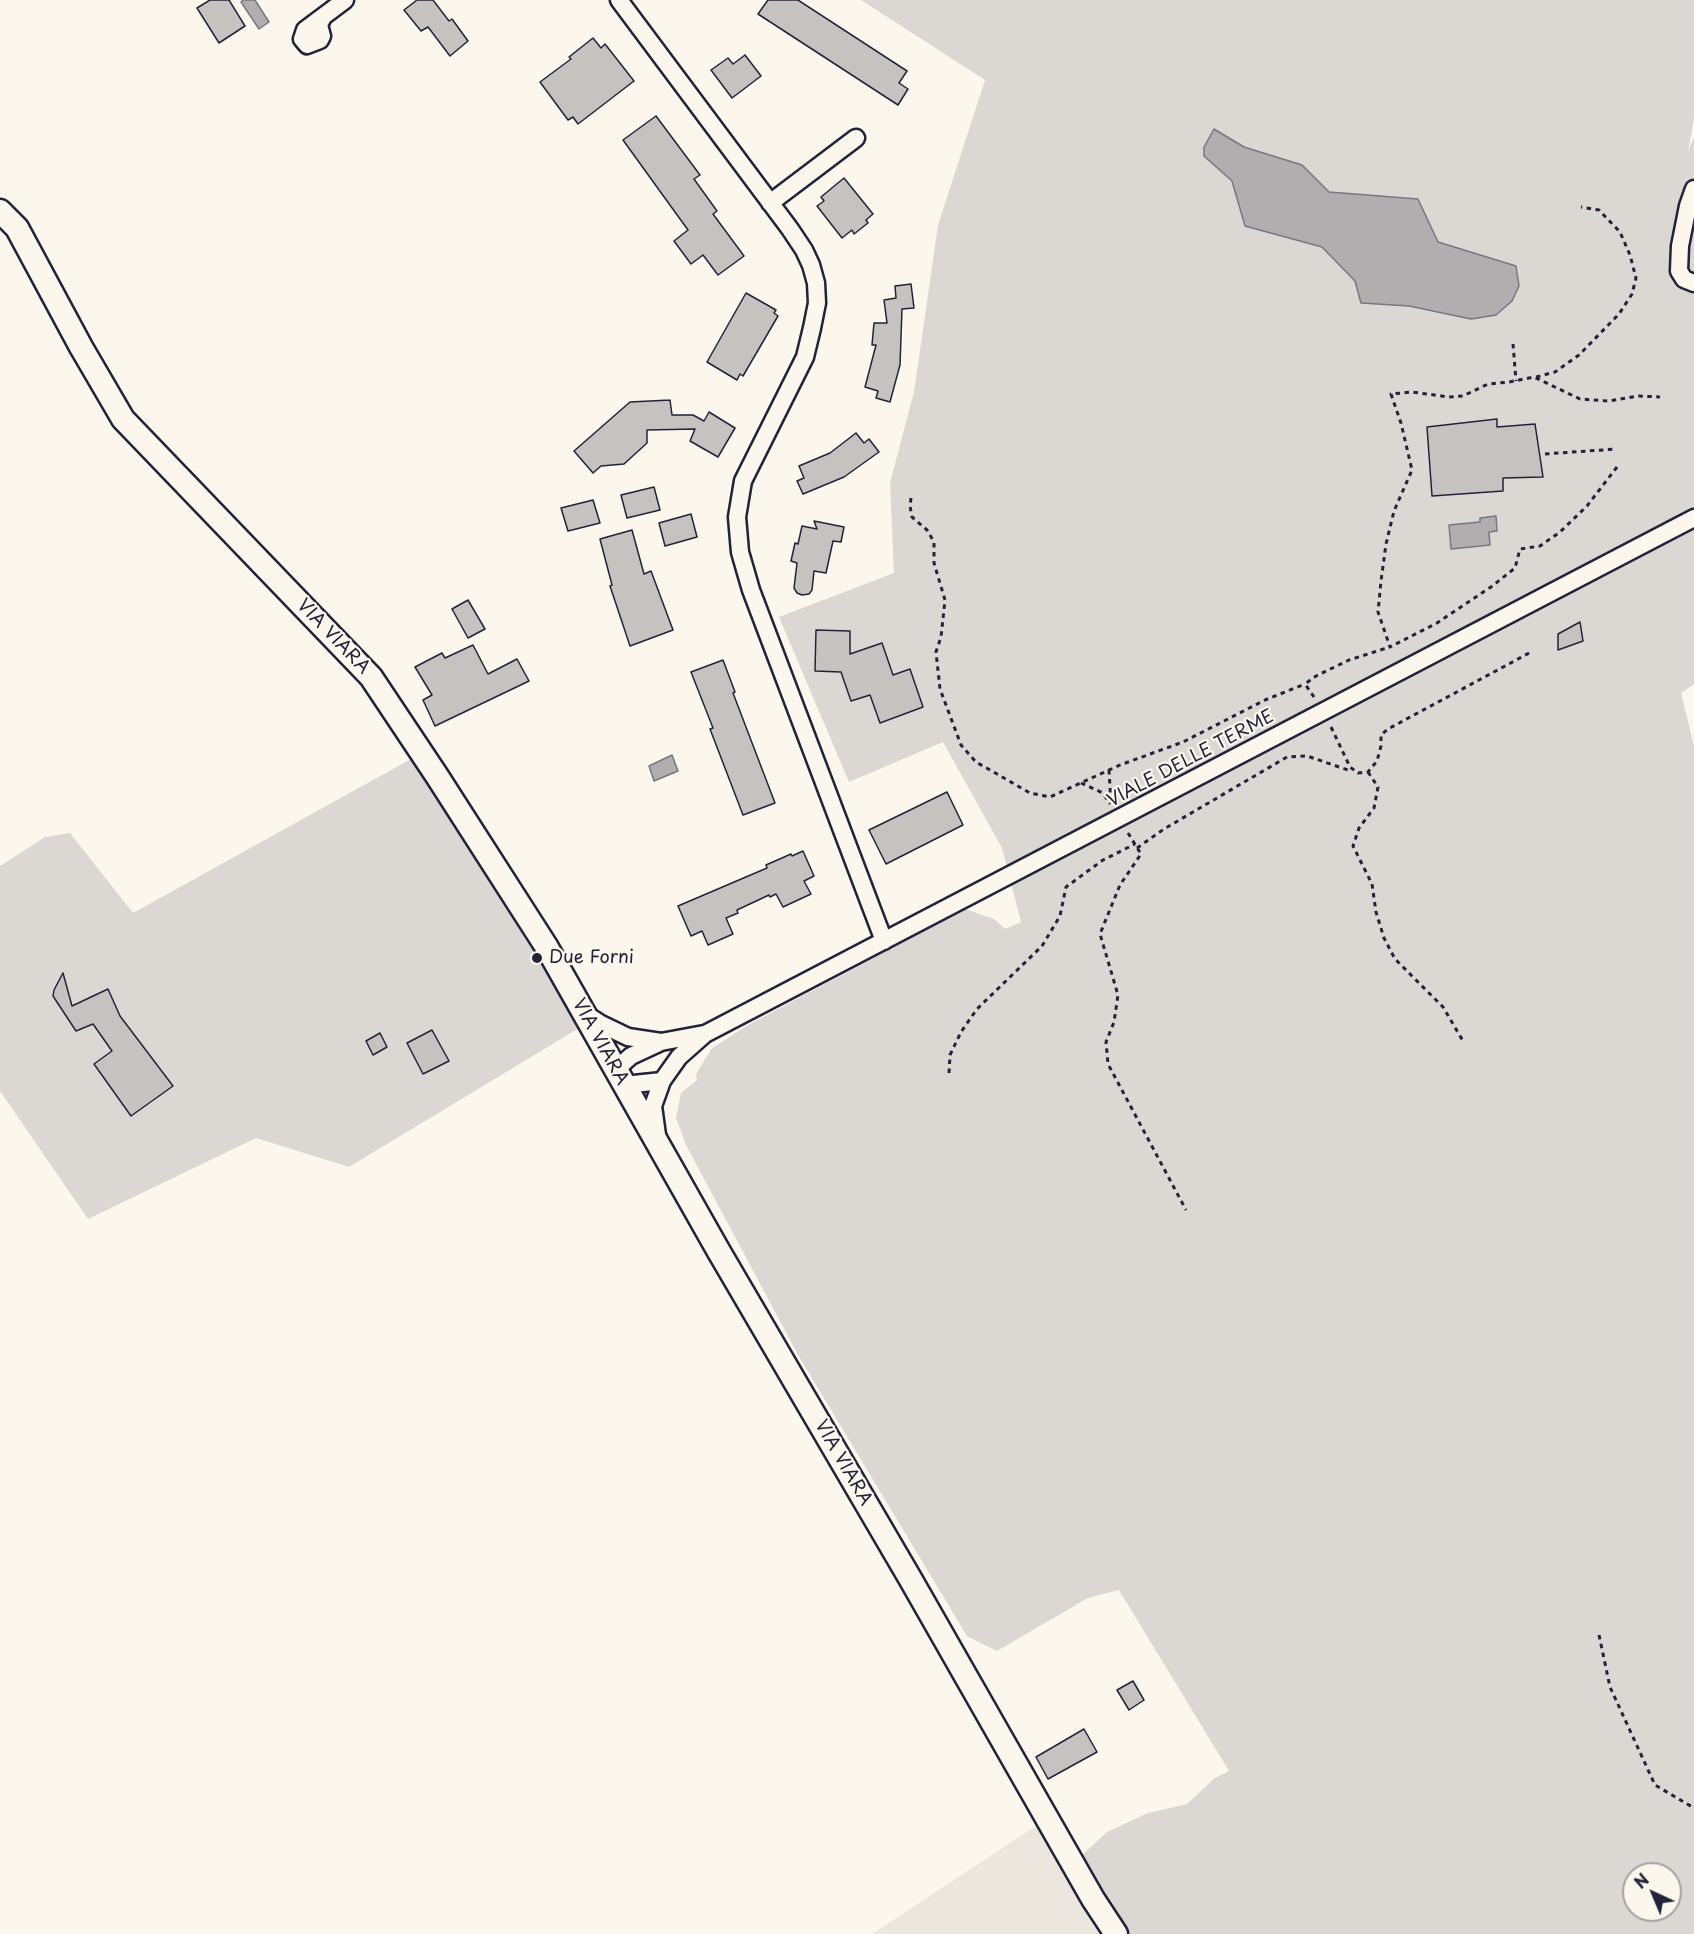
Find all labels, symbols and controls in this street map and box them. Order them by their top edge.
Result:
street label: VIA VIARA [292,595,374,679]
street label: VIALE DELLE TERME [1104,706,1278,812]
place label: Due Forni [549,947,634,969]
marker: Due Forni [530,951,544,965]
street label: VIA VIARA [567,995,633,1089]
street label: VIA VIARA [810,1416,876,1510]
north arrow [1622,1862,1682,1922]
text: N [1628,1867,1654,1894]

